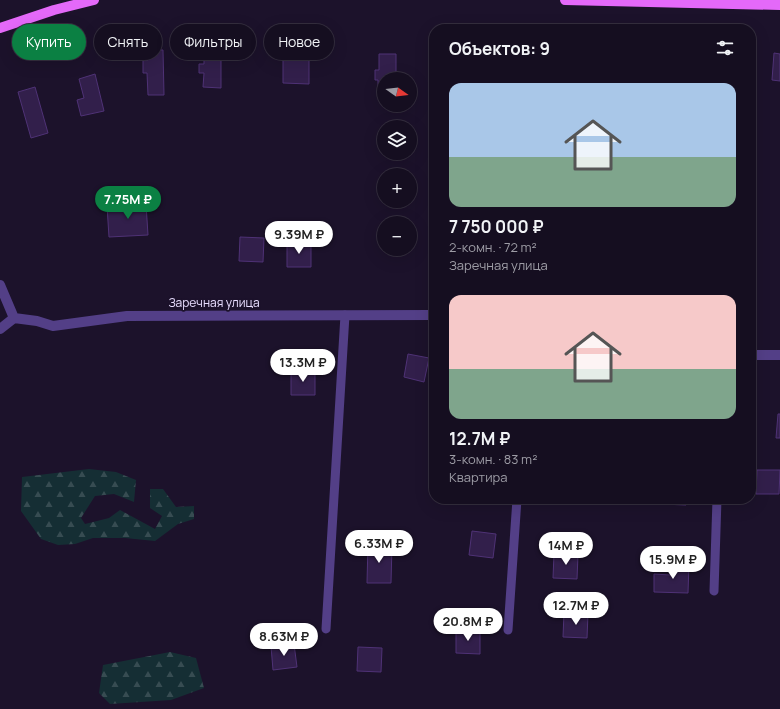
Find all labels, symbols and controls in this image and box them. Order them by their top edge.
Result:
chip: Купить [12,24,86,60]
chip: Снять [94,24,162,60]
chip: Фильтры [170,24,256,60]
chip: Новое [264,24,334,60]
text: Объектов: 9 [449,37,550,60]
icon: filters [714,37,736,59]
north arrow [377,72,417,112]
map controls [377,72,417,256]
icon: home [557,109,629,181]
button: layers [377,120,417,160]
button: + [377,168,417,208]
pin: 7.75M ₽ [91,186,165,220]
text: 7.75M ₽ [104,190,152,208]
text: 7 750 000 ₽ [449,215,544,238]
button: − [377,216,417,256]
pin: 9.39M ₽ [262,221,336,255]
text: 9.39M ₽ [274,225,324,243]
text: 2-комн. · 72 m² [449,238,537,256]
text: Заречная улица [449,256,548,274]
street label: Заречная улица [168,294,260,311]
icon: home [557,321,629,393]
pin: 13.3M ₽ [266,349,340,383]
text: 13.3M ₽ [279,353,327,371]
text: 12.7M ₽ [449,427,510,450]
text: 3-комн. · 83 m² [449,450,537,468]
text: Квартира [449,468,508,486]
pin: 6.33M ₽ [342,530,416,564]
pin: 14M ₽ [538,532,594,566]
text: 6.33M ₽ [354,534,404,552]
text: 14M ₽ [548,536,584,554]
pin: 15.9M ₽ [636,546,710,580]
text: 15.9M ₽ [649,550,697,568]
pin: 12.7M ₽ [539,592,613,626]
text: 12.7M ₽ [553,596,599,614]
pin: 20.8M ₽ [431,608,505,642]
text: 20.8M ₽ [443,612,493,630]
pin: 8.63M ₽ [247,623,321,657]
text: 8.63M ₽ [259,627,309,645]

